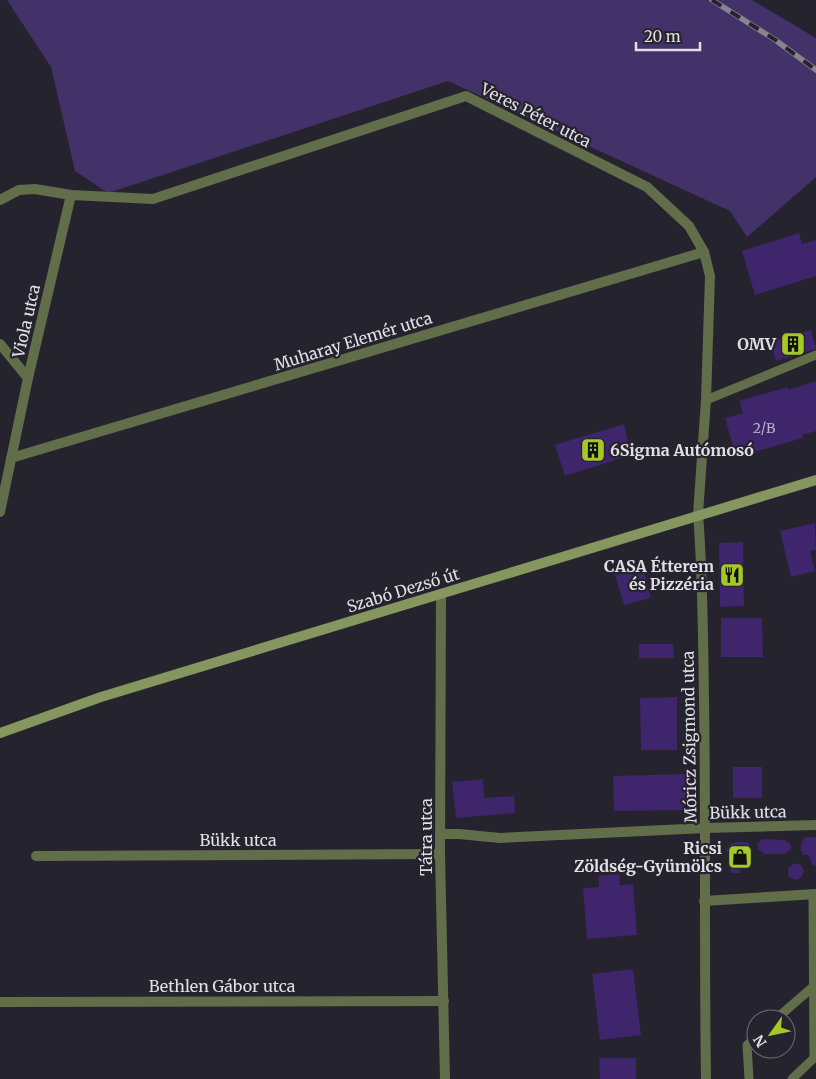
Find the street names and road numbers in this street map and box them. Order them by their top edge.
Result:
street label: Veres Péter utca [477,78,595,152]
street label: Viola utca [8,282,44,361]
street label: Muharay Elemér utca [272,307,435,375]
street label: Szabó Dezső út [344,563,462,617]
street label: Móricz Zsigmond utca [677,650,701,823]
street label: Tátra utca [416,798,436,876]
street label: Bükk utca [709,801,787,823]
street label: Bükk utca [199,830,277,850]
street label: Bethlen Gábor utca [149,976,296,996]

